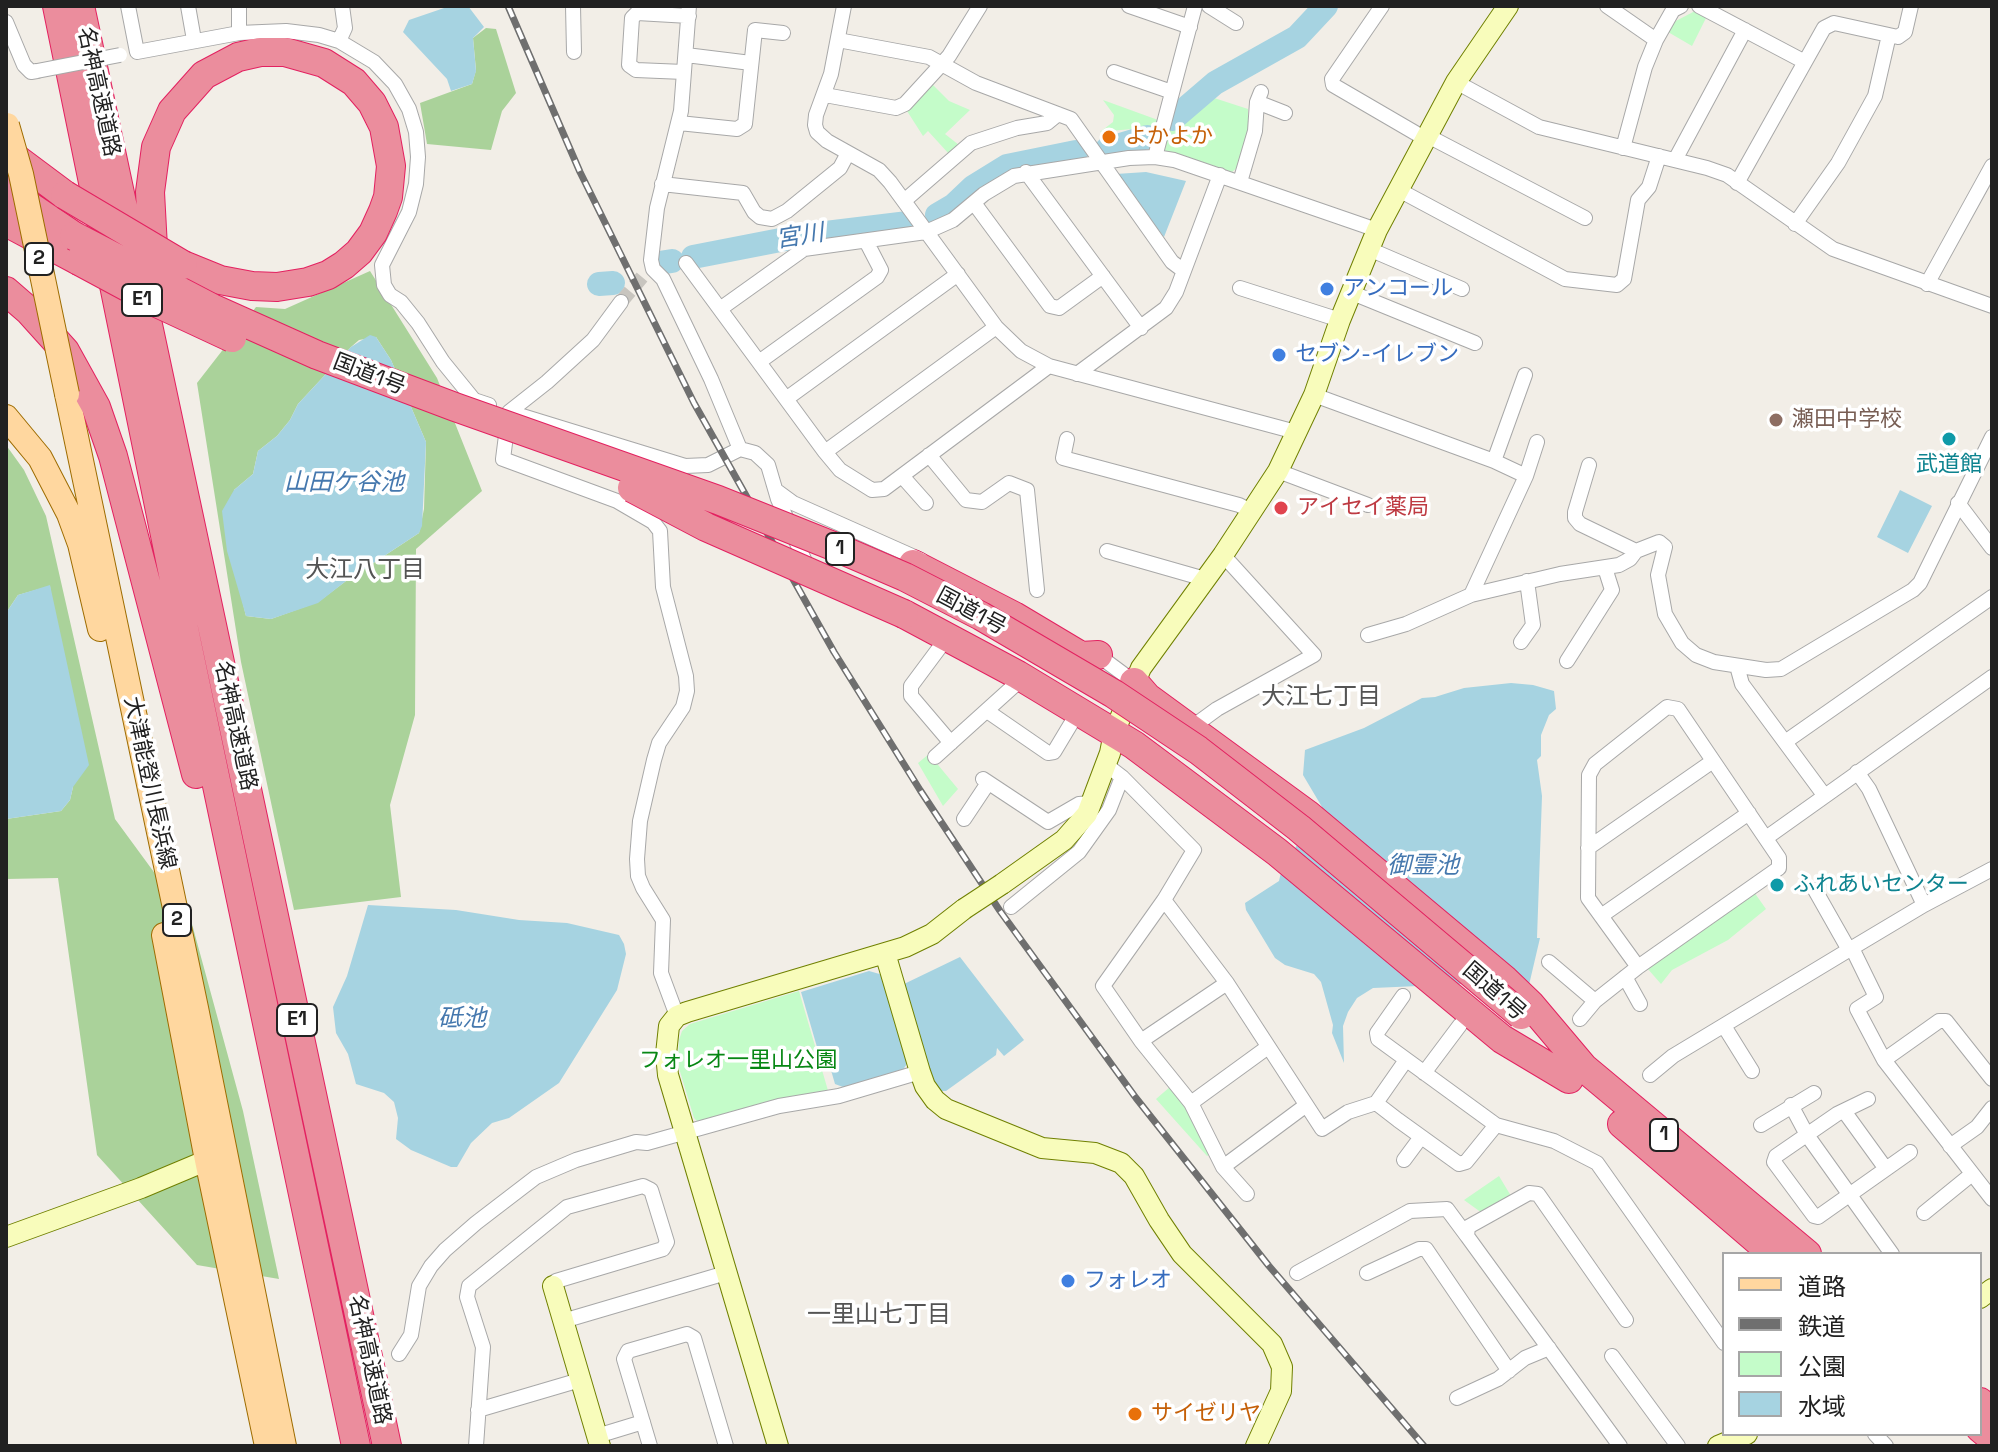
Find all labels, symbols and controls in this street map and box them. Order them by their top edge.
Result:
street label: 名神高速道路 [71,25,125,159]
place label: よかよか [1125,124,1213,150]
marker: よかよか [1100,128,1118,146]
water label: 宮川 [774,219,826,255]
road number: 2 [25,243,53,275]
place label: アンコール [1343,276,1453,302]
marker: アンコール [1318,280,1336,298]
road number: E1 [122,284,162,316]
place label: セブン-イレブン [1295,342,1459,368]
marker: セブン-イレブン [1270,346,1288,364]
street label: 国道1号 [329,349,409,401]
place label: 瀬田中学校 [1792,407,1902,433]
marker: 瀬田中学校 [1767,411,1785,429]
marker: 武道館 [1940,430,1958,448]
place label: 武道館 [1916,452,1982,478]
water label: 山田ケ谷池 [284,469,404,497]
place label: アイセイ薬局 [1297,495,1429,521]
marker: アイセイ薬局 [1272,499,1290,517]
road number: 1 [826,533,854,565]
district label: 大江八丁目 [305,556,425,584]
street label: 国道1号 [932,583,1010,641]
street label: 名神高速道路 [208,659,262,793]
district label: 大江七丁目 [1261,683,1381,711]
street label: 大津能登川長浜線 [118,694,180,872]
water label: 御霊池 [1387,852,1459,880]
place label: ふれあいセンター [1793,872,1969,898]
marker: ふれあいセンター [1768,876,1786,894]
road number: 2 [163,904,191,936]
street label: 国道1号 [1457,957,1531,1027]
road number: E1 [277,1004,317,1036]
water label: 砥池 [438,1005,486,1033]
park label: フォレオ一里山公園 [639,1048,837,1074]
road number: 1 [1650,1119,1678,1151]
legend [1722,1252,1982,1436]
place label: フォレオ [1084,1268,1172,1294]
text: 道路 [1798,1271,1846,1302]
marker: フォレオ [1059,1272,1077,1290]
street label: 名神高速道路 [342,1293,396,1427]
district label: 一里山七丁目 [807,1301,951,1329]
text: 鉄道 [1798,1311,1846,1342]
text: 公園 [1798,1351,1846,1382]
text: 水域 [1798,1391,1846,1422]
place label: サイゼリヤ [1151,1401,1261,1427]
marker: サイゼリヤ [1126,1405,1144,1423]

